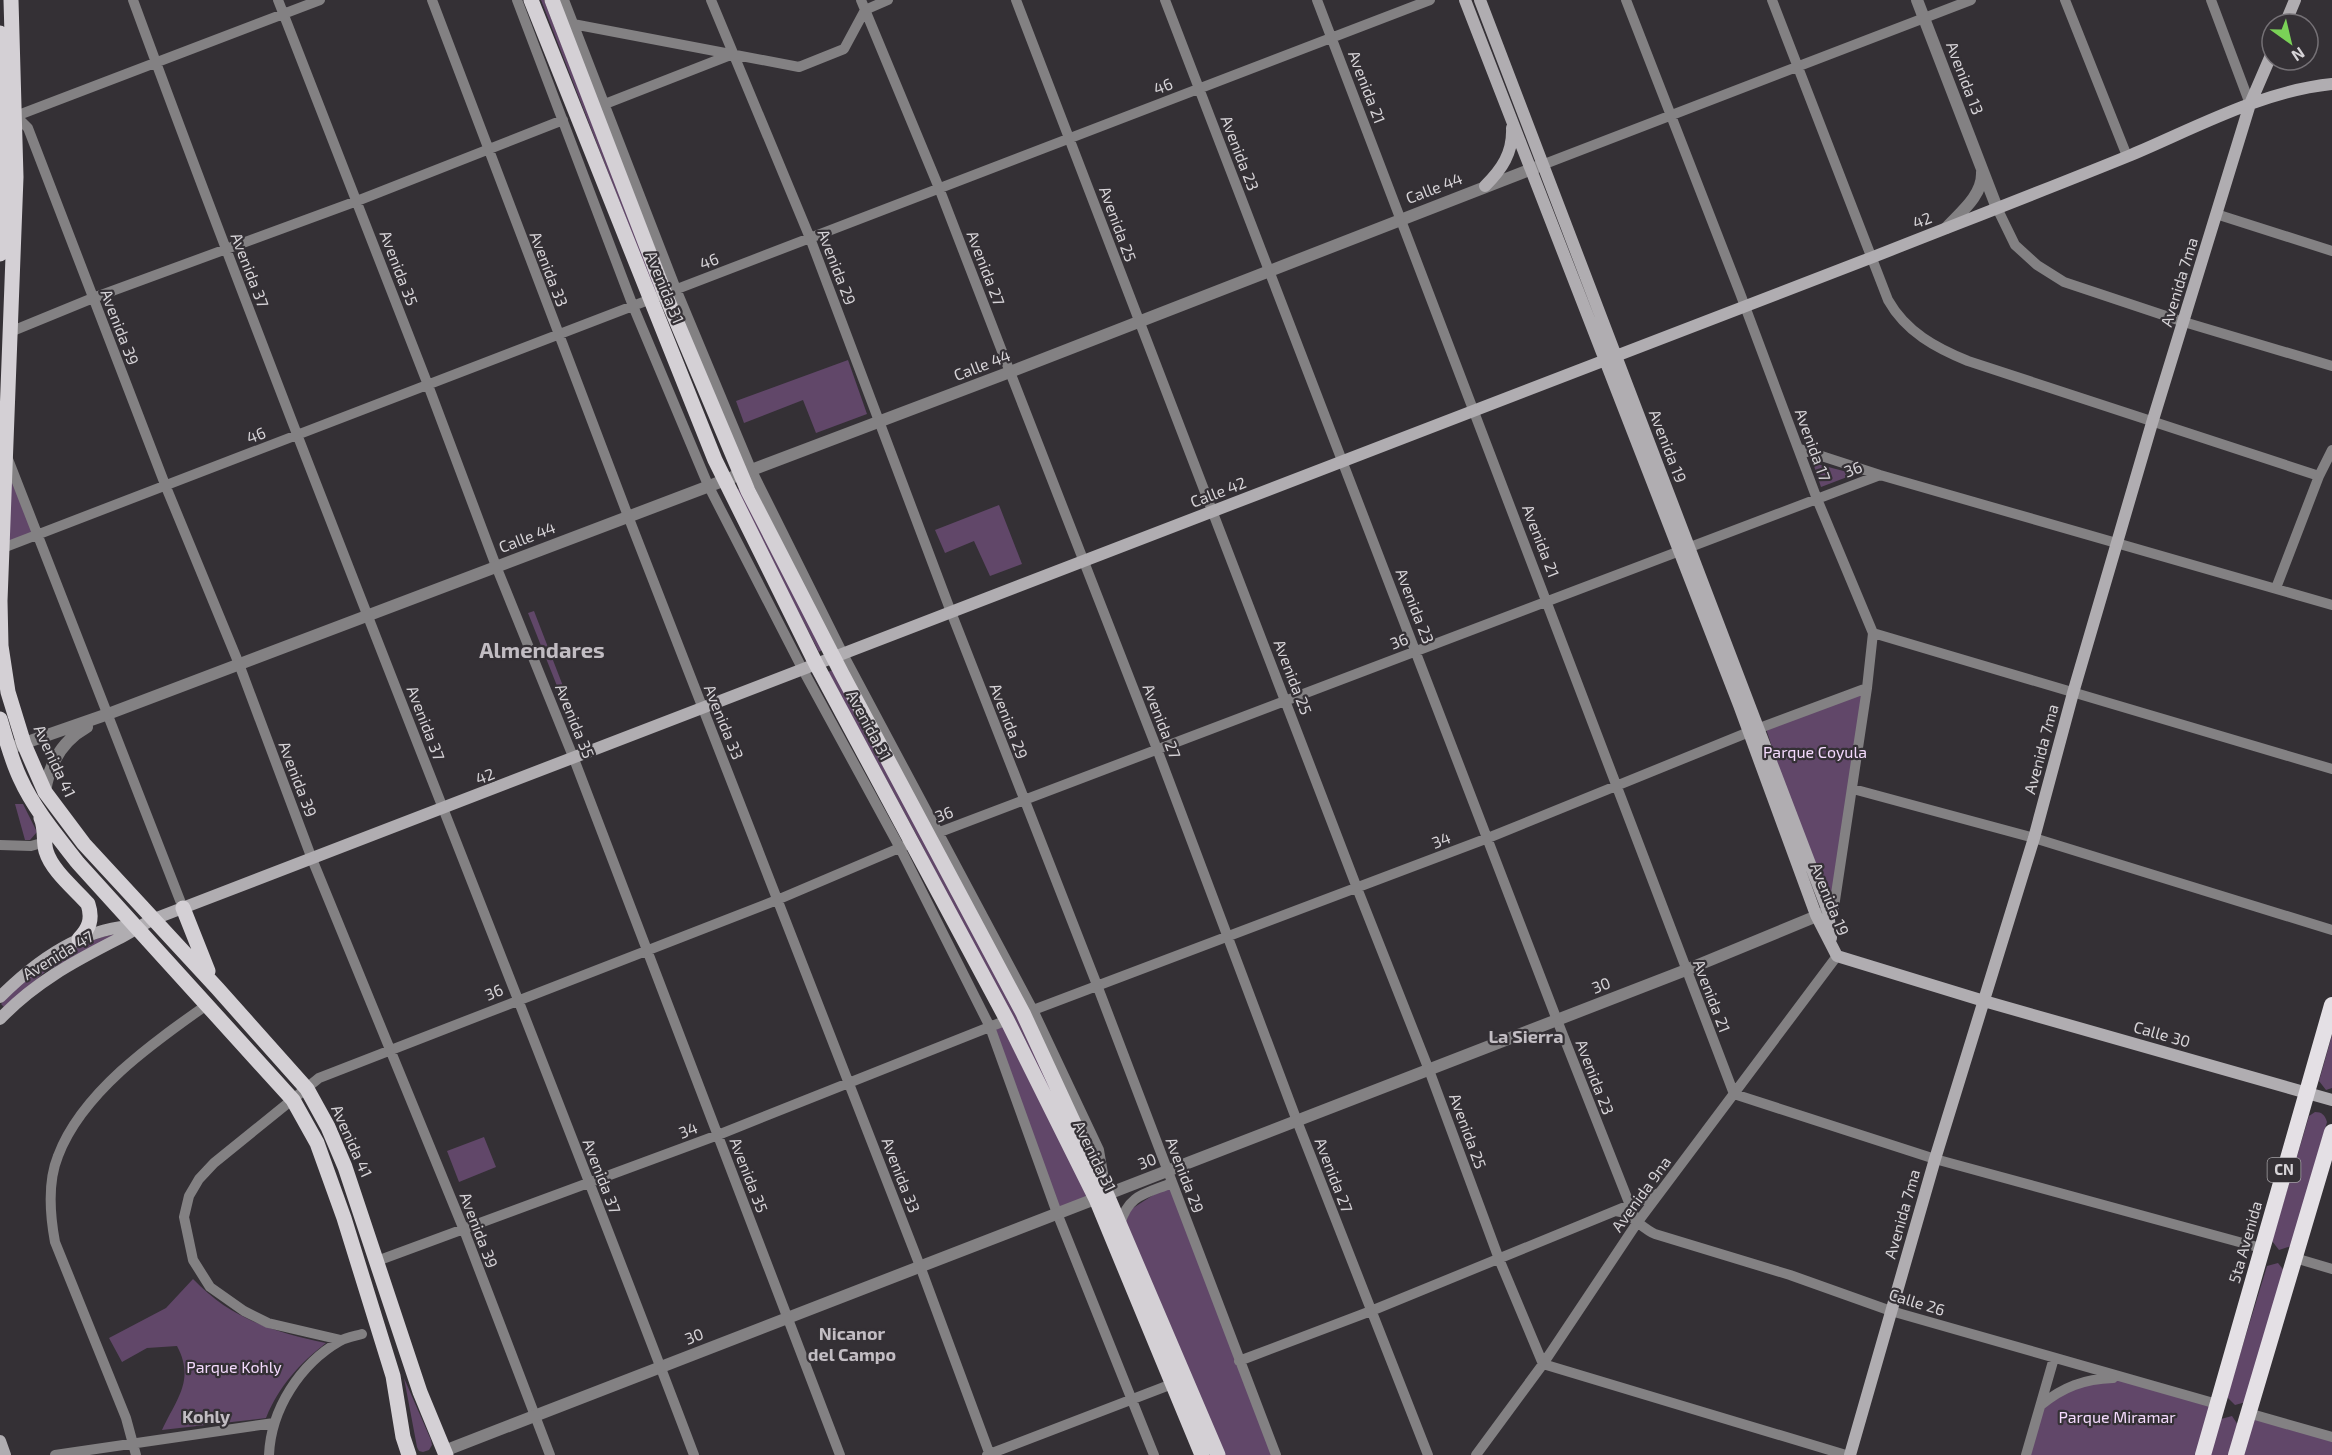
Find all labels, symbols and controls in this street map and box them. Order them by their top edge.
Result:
north arrow [2260,12,2320,72]
street label: Avenida 13 [1943,39,1988,117]
text: N [2289,44,2309,66]
street label: Avenida 21 [1345,48,1390,126]
street label: 46 [1151,73,1175,98]
street label: Avenida 23 [1217,112,1264,193]
street label: Calle 44 [1403,168,1465,207]
street label: Avenida 25 [1096,183,1141,264]
street label: 42 [1910,207,1934,232]
street label: Avenida 29 [814,226,861,307]
street label: Avenida 35 [376,228,422,308]
street label: Avenida 33 [526,228,573,309]
street label: Avenida 27 [964,228,1009,308]
street label: Avenida 37 [228,230,273,310]
street label: Avenida 7ma [2156,235,2201,329]
street label: Avenida 31 [642,248,689,326]
street label: 46 [697,248,721,273]
street label: Avenida 39 [97,286,144,367]
street label: Calle 44 [951,345,1013,384]
street label: Avenida 17 [1792,406,1835,484]
street label: Avenida 19 [1646,407,1691,485]
street label: 46 [244,422,268,447]
street label: 36 [1841,456,1865,481]
street label: Calle 42 [1187,472,1248,511]
street label: Avenida 21 [1519,502,1564,580]
street label: Calle 44 [496,517,558,556]
street label: Avenida 23 [1392,565,1439,646]
street label: 36 [1387,628,1411,653]
district label: Almendares [479,636,605,662]
street label: Avenida 25 [1270,637,1316,717]
street label: Avenida 29 [986,680,1033,761]
street label: Avenida 35 [552,681,599,761]
street label: Avenida 27 [1140,681,1185,761]
street label: Avenida 33 [701,682,748,762]
street label: Avenida 37 [404,683,449,763]
street label: Avenida 31 [843,686,896,763]
street label: Avenida 7ma [2019,702,2062,796]
street label: Avenida 41 [30,722,80,800]
street label: Avenida 39 [275,738,322,819]
park label: Parque Coyula [1763,742,1867,761]
street label: 42 [473,763,497,788]
street label: 36 [932,801,956,826]
street label: 34 [1429,827,1453,852]
street label: Avenida 19 [1807,860,1854,938]
street label: Avenida 47 [19,926,97,983]
street label: Avenida 21 [1690,957,1735,1035]
street label: 30 [1589,972,1613,997]
street label: 36 [482,979,506,1004]
street label: Calle 30 [2132,1016,2193,1051]
district label: La Sierra [1488,1025,1564,1047]
street label: Avenida 23 [1572,1036,1619,1117]
street label: Avenida 25 [1446,1090,1491,1171]
street label: Avenida 41 [328,1101,377,1180]
street label: 34 [676,1117,700,1142]
street label: Avenida 31 [1070,1117,1121,1194]
street label: Avenida 33 [878,1134,925,1215]
street label: Avenida 29 [1162,1134,1209,1215]
street label: Avenida 35 [726,1135,772,1215]
street label: Avenida 27 [1312,1135,1357,1215]
street label: Avenida 37 [580,1136,625,1216]
street label: 30 [1135,1148,1159,1173]
street label: Avenida 9na [1607,1152,1674,1235]
road number: CN [2268,1158,2300,1182]
street label: Avenida 7ma [1880,1167,1923,1261]
street label: Avenida 39 [456,1189,503,1270]
street label: 5ta Avenida [2224,1199,2265,1285]
street label: Calle 26 [1887,1284,1948,1319]
district label: Nicanor del Campo [808,1322,896,1365]
street label: 30 [682,1323,706,1348]
park label: Parque Kohly [186,1357,282,1376]
district label: Kohly [182,1405,231,1427]
park label: Parque Miramar [2058,1407,2176,1426]

